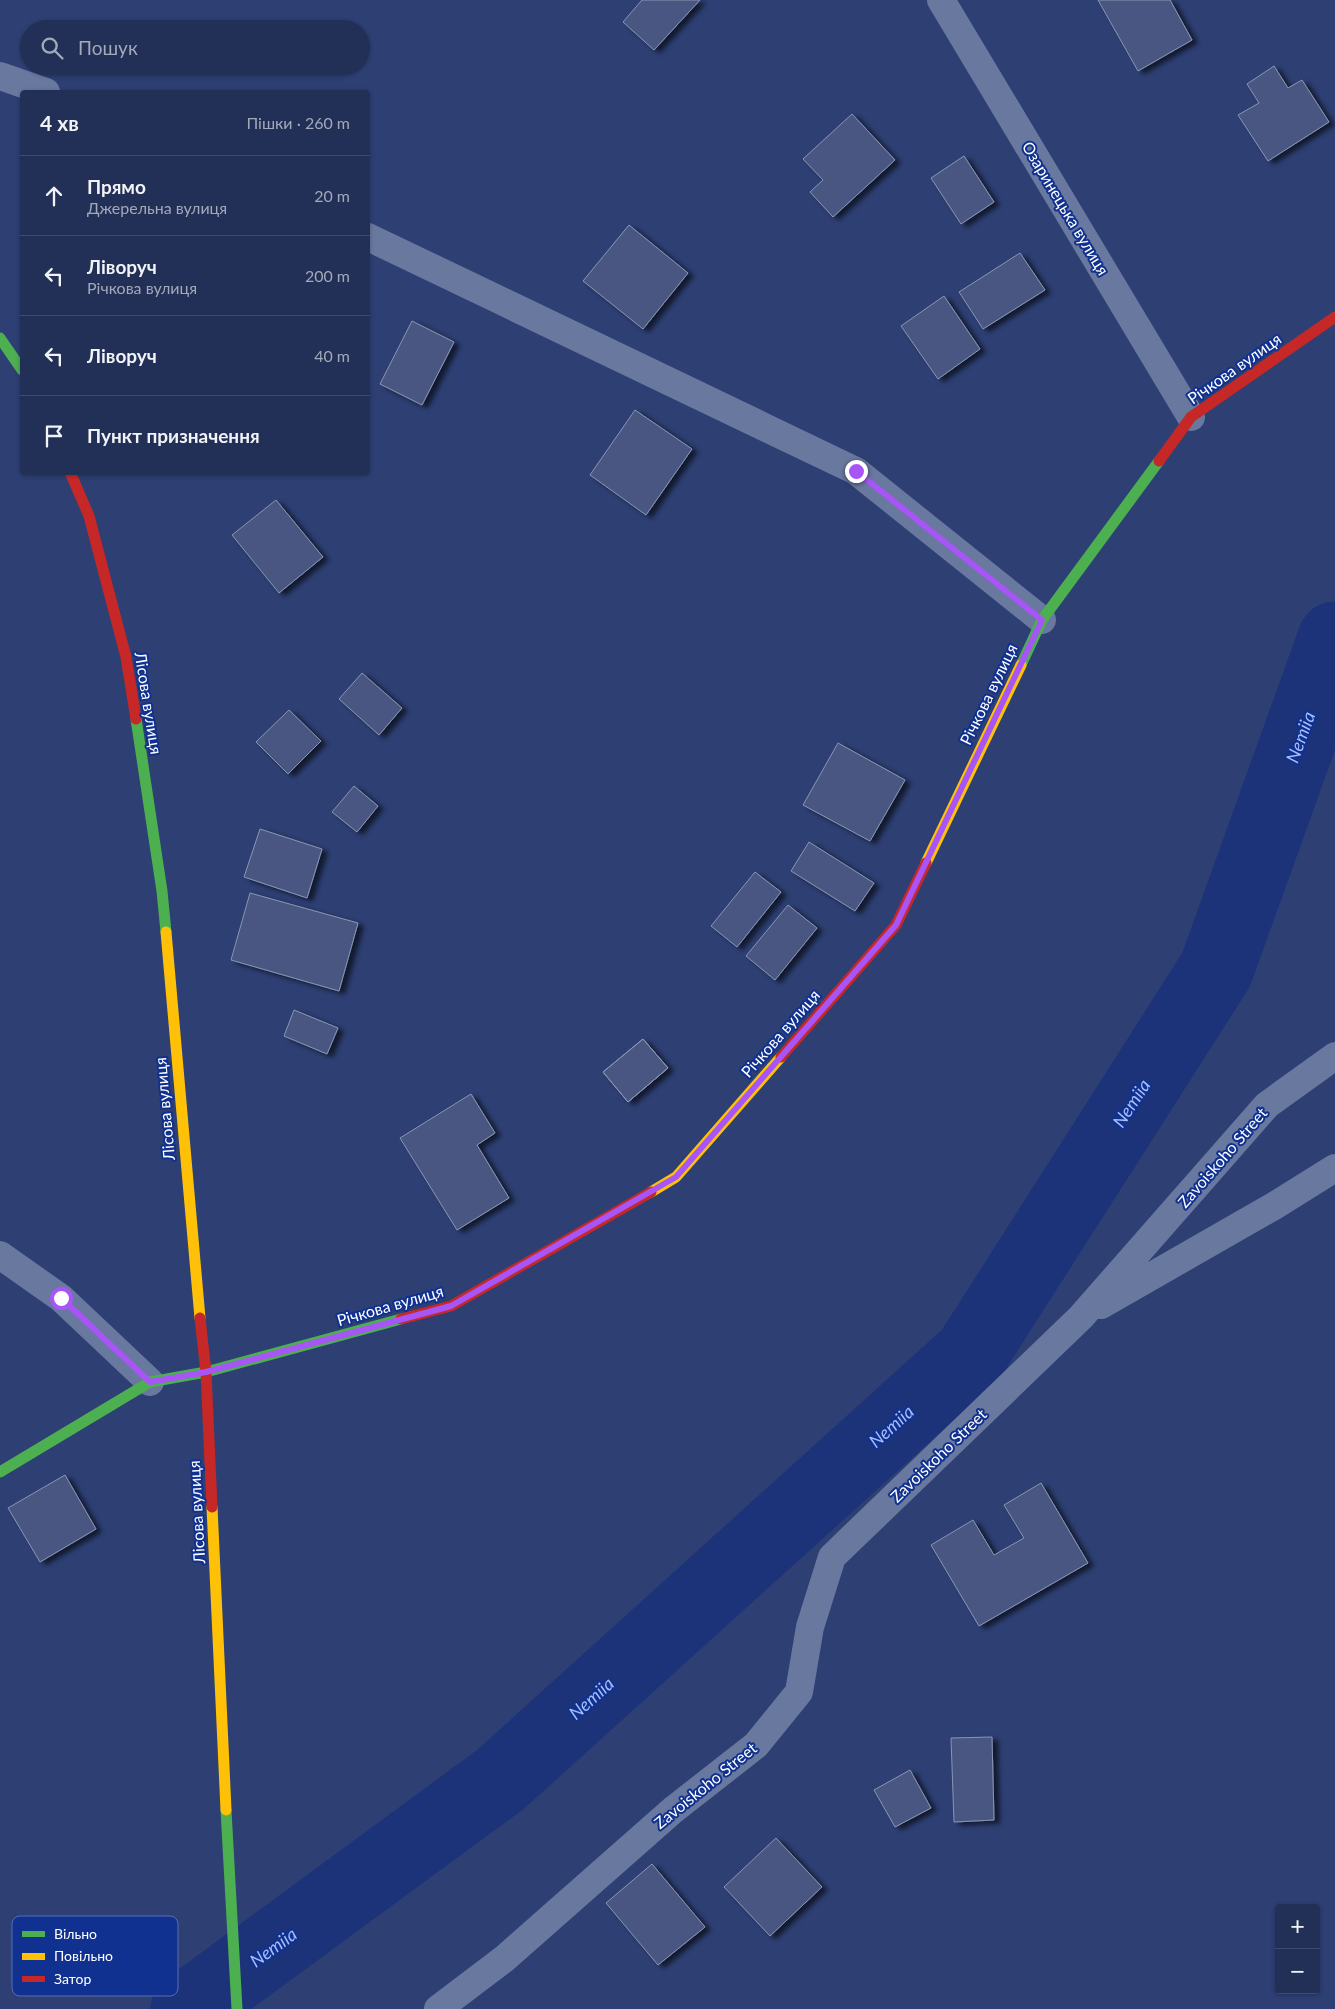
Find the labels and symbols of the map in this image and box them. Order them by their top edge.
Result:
street label: Озаринецька вулиця [1019,138,1113,278]
street label: Річкова вулиця [1183,329,1285,407]
route end [845,460,868,483]
street label: Річкова вулиця [955,640,1021,748]
street label: Лісова вулиця [131,650,166,755]
water label: Nemiia [1281,708,1319,766]
street label: Річкова вулиця [737,985,823,1081]
street label: Лісова вулиця [150,1057,178,1162]
water label: Nemiia [1107,1075,1155,1131]
street label: Zavoiskoho Street [1173,1103,1271,1211]
street label: Річкова вулиця [334,1281,446,1329]
route start [50,1287,73,1310]
water label: Nemiia [864,1400,918,1452]
street label: Zavoiskoho Street [886,1404,990,1506]
street label: Лісова вулиця [184,1460,208,1565]
water label: Nemiia [564,1672,618,1724]
street label: Zavoiskoho Street [650,1738,760,1832]
legend [12,1916,178,1996]
water label: Nemiia [245,1923,301,1971]
text: Вільно [54,1925,97,1942]
text: Повільно [54,1947,113,1964]
text: Затор [54,1970,91,1987]

